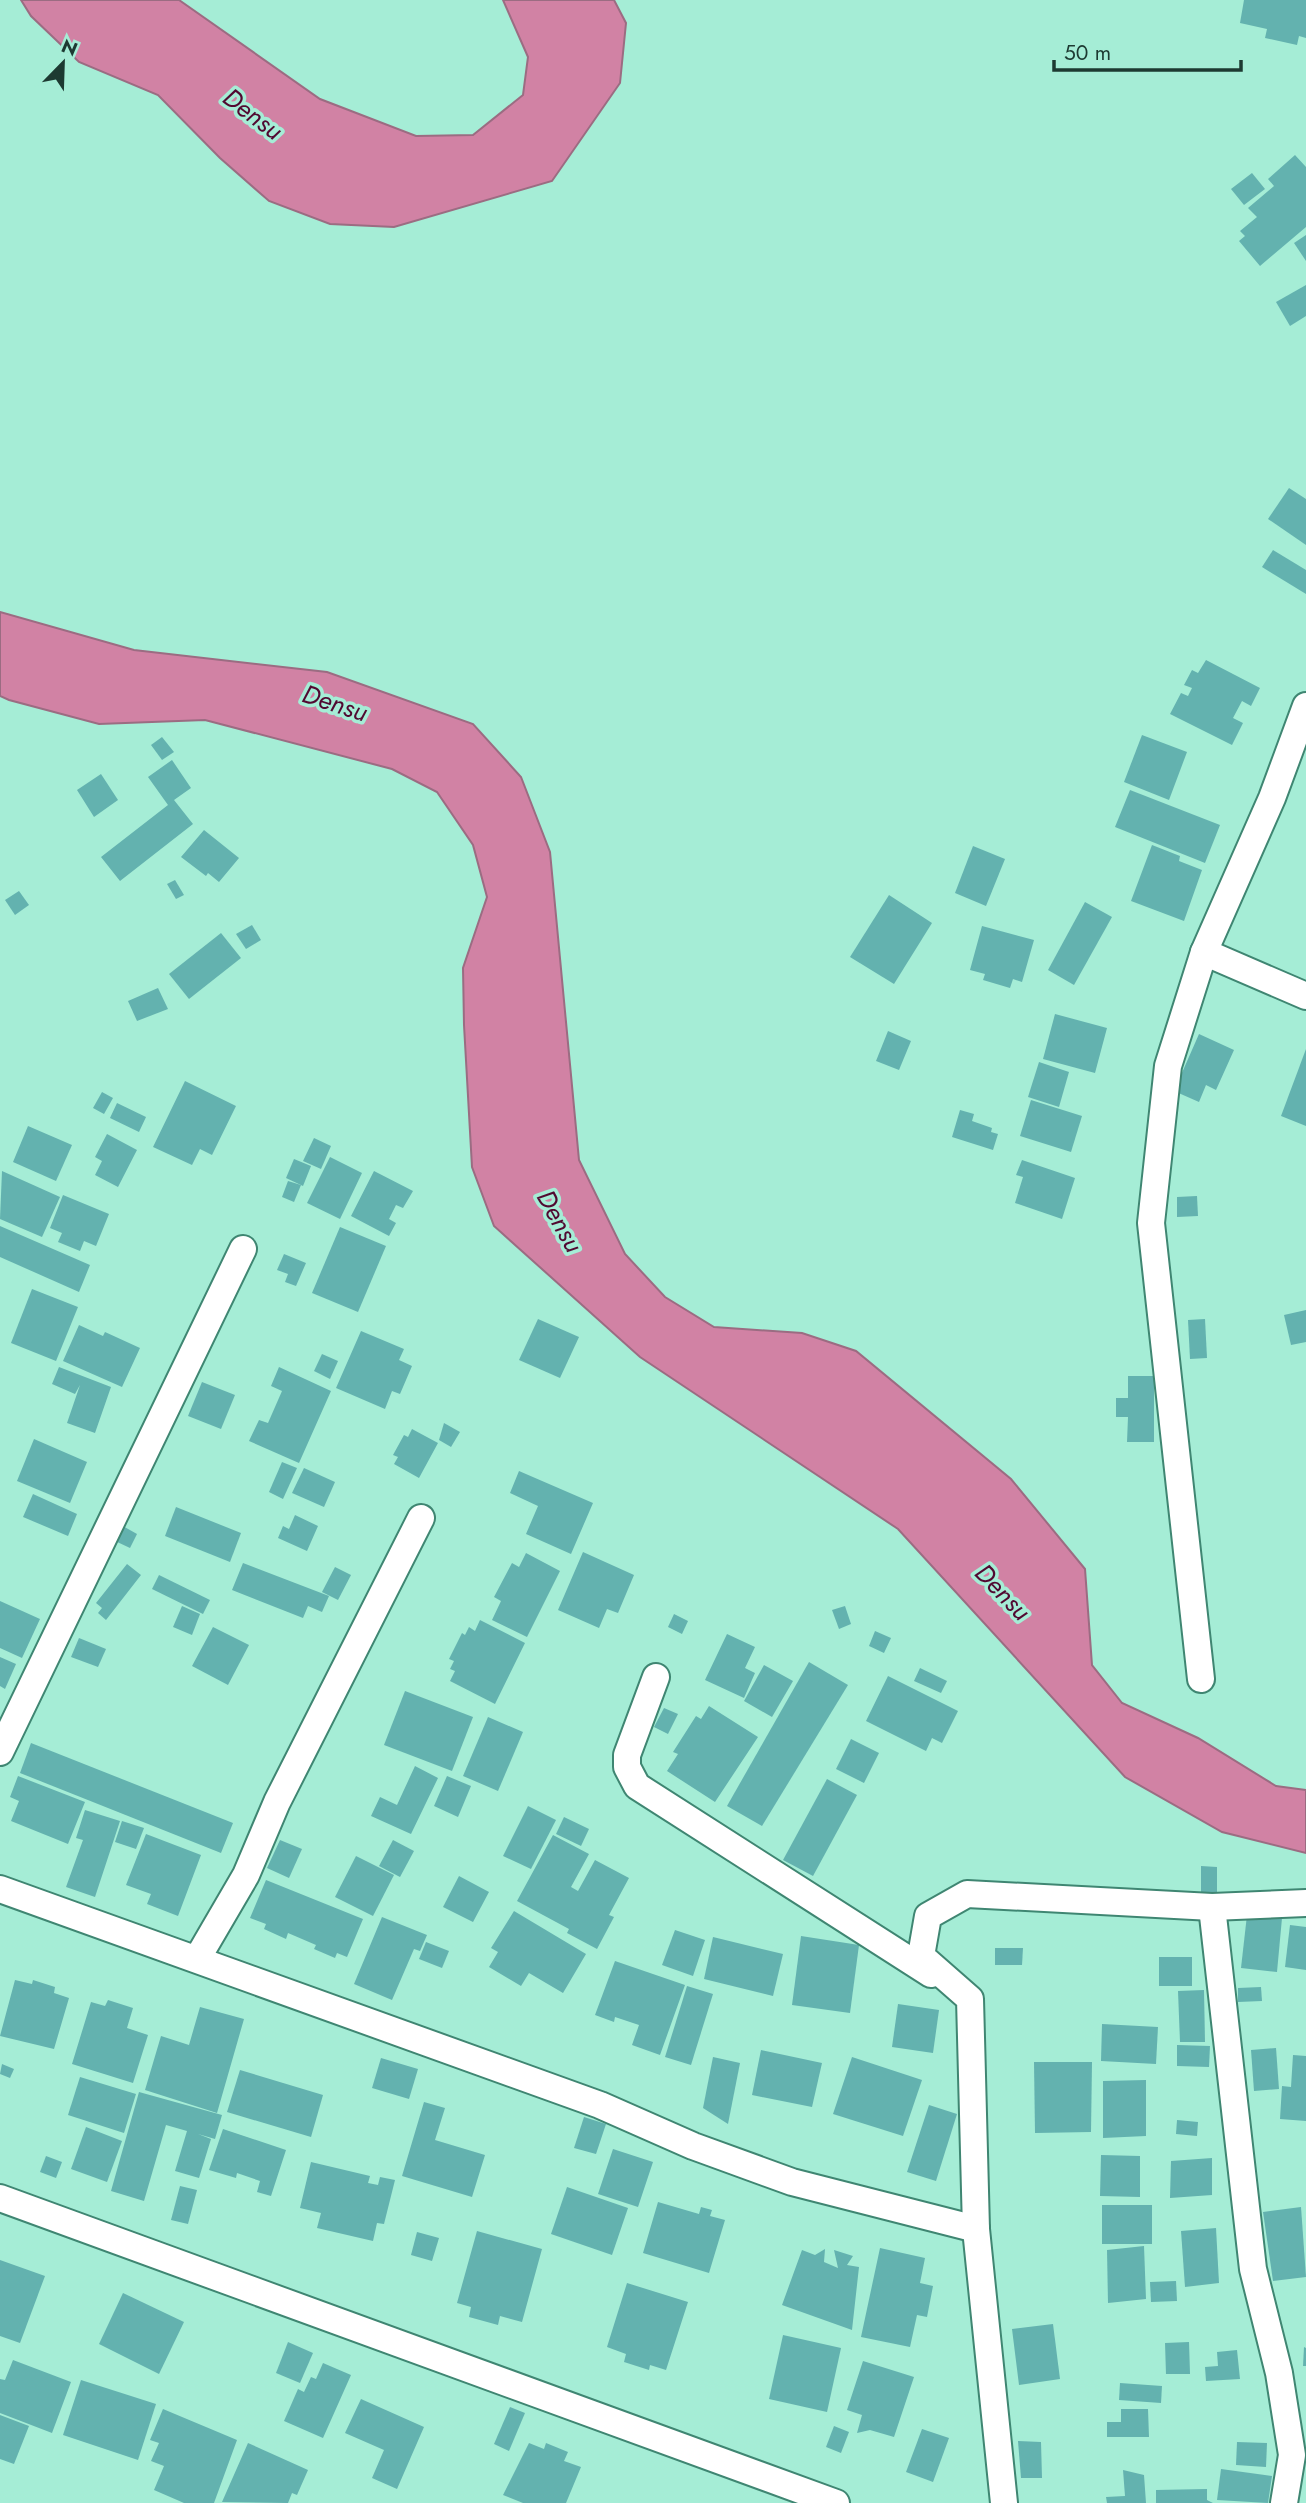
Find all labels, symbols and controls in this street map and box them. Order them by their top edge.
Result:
north arrow [28,28,98,98]
scale bar [1054,28,1241,72]
text: N [57,32,82,63]
text: 50 m [1064,38,1111,68]
water label: Densu [215,79,291,149]
water label: Densu [297,675,373,731]
water label: Densu [527,1183,593,1259]
water label: Densu [966,1555,1040,1629]

